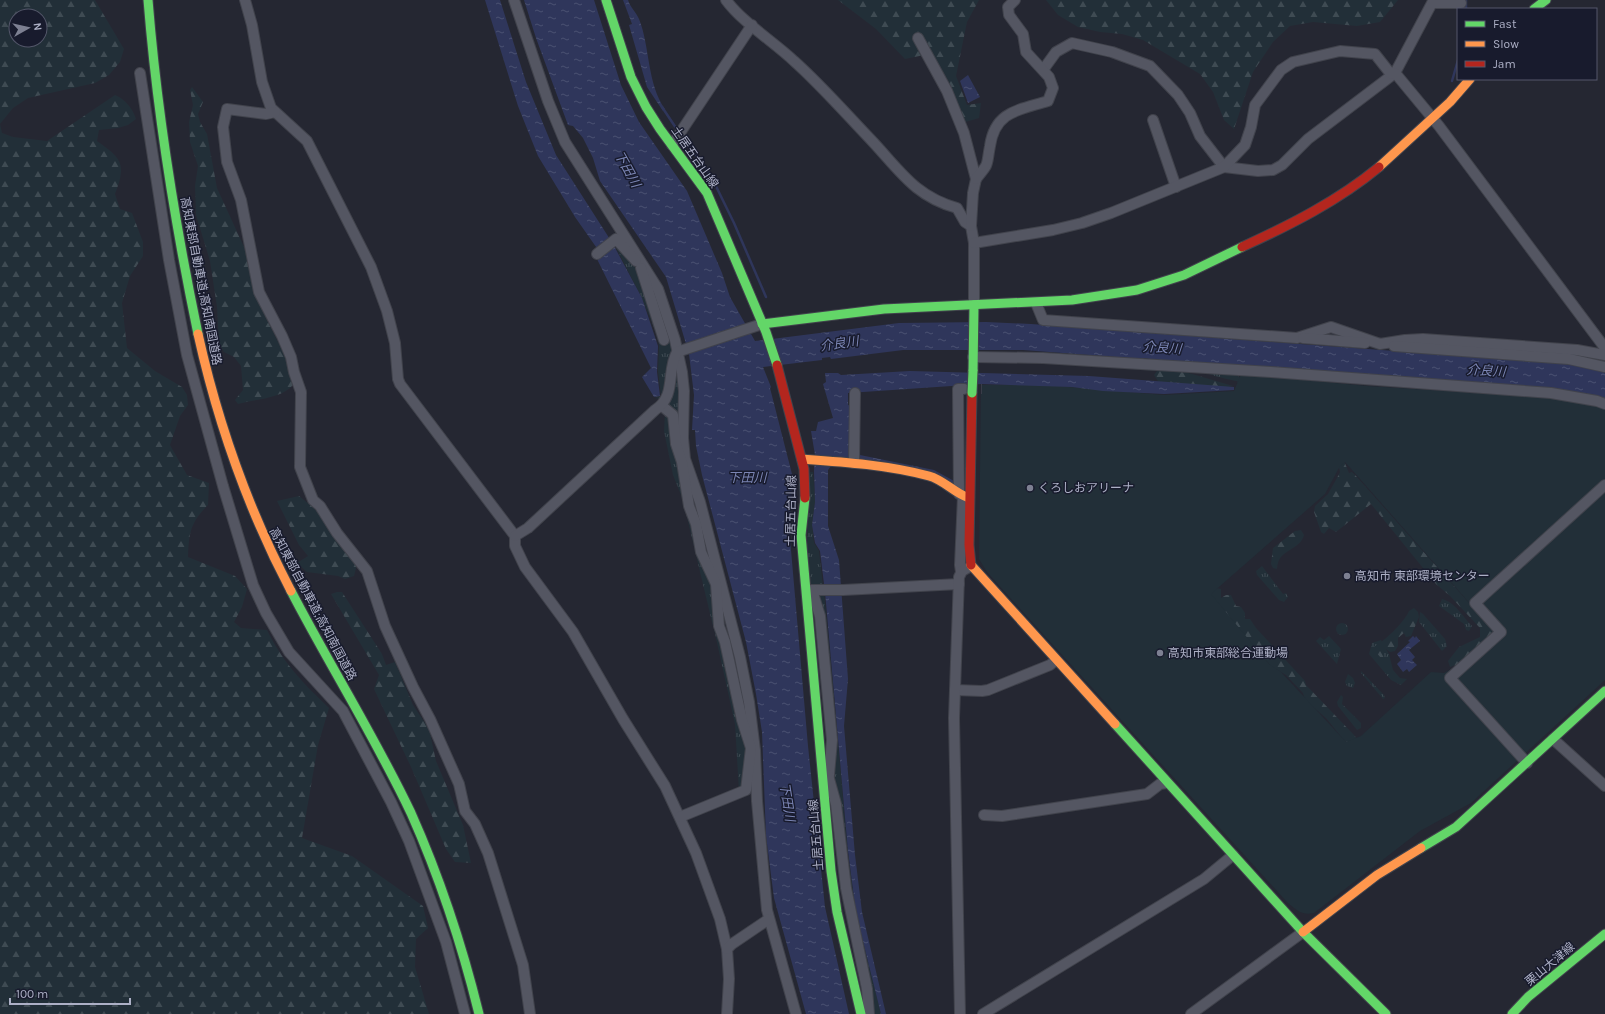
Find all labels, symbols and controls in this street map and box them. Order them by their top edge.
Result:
north arrow [8,8,48,48]
legend [1457,8,1597,80]
text: Fast [1493,17,1517,31]
text: N [30,22,44,31]
text: Slow [1493,37,1519,51]
text: Jam [1493,57,1516,71]
street label: 土居五台山線 [669,123,721,191]
water label: 下田川 [612,149,645,192]
street label: 高知東部自動車道;高知南国道路 [178,196,224,366]
water label: 介良川 [819,333,861,354]
water label: 介良川 [1142,339,1184,356]
water label: 介良川 [1466,362,1508,379]
water label: 下田川 [727,470,768,485]
street label: 土居五台山線 [783,475,799,547]
place label: くろしおアリーナ [1038,481,1134,495]
marker: くろしおアリーナ [1025,483,1035,493]
street label: 高知東部自動車道;高知南国道路 [267,525,359,683]
place label: 高知市 東部環境センター [1355,569,1490,583]
marker: 高知市 東部環境センター [1342,571,1352,581]
place label: 高知市東部総合運動場 [1168,646,1288,660]
marker: 高知市東部総合運動場 [1155,648,1165,658]
water label: 下田川 [777,782,798,824]
street label: 土居五台山線 [806,799,826,871]
street label: 栗山大津線 [1523,939,1577,989]
scale bar [10,980,130,1006]
text: 100 m [16,987,48,1001]

